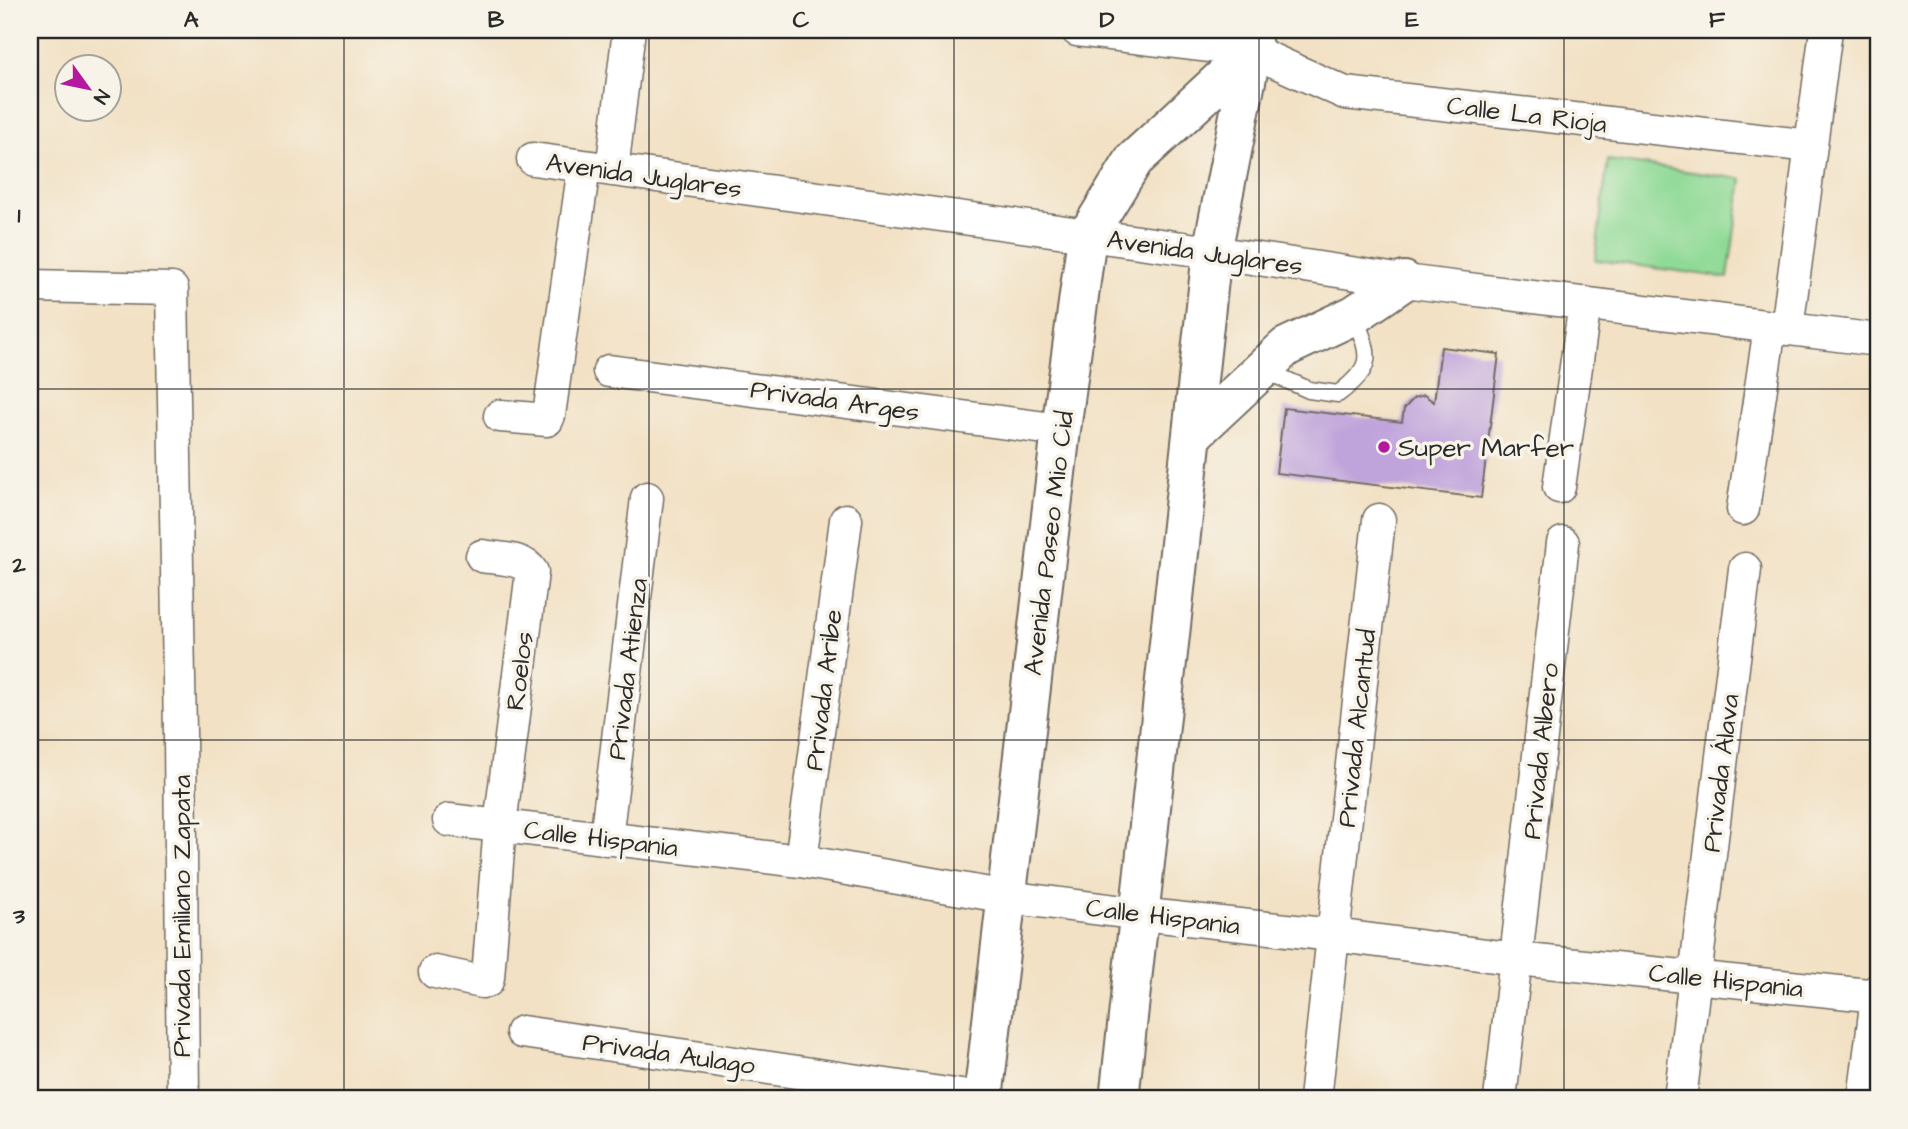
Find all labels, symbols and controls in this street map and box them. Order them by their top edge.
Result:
text: A [184,4,199,36]
text: B [488,4,505,36]
text: C [793,4,810,36]
text: D [1100,4,1115,36]
text: E [1405,4,1419,36]
text: F [1709,4,1726,36]
north arrow [52,52,122,122]
text: N [86,84,116,109]
street label: Calle La Rioja [1445,87,1609,143]
street label: Avenida Juglares [543,144,744,210]
text: 1 [18,199,21,231]
street label: Avenida Juglares [1104,221,1305,287]
street label: Privada Arges [748,371,922,433]
street label: Avenida Paseo Mio Cid [1015,409,1083,677]
place label: Super Marfer [1398,430,1574,466]
marker: Super Marfer [1376,439,1392,455]
text: 2 [11,549,26,581]
street label: Privada Atienza [599,576,657,762]
street label: Privada Aribe [796,607,852,773]
street label: Privada Alcantud [1329,627,1385,829]
street label: Roelos [497,630,543,713]
street label: Privada Albero [1514,661,1568,841]
street label: Privada Álava [1693,692,1749,854]
street label: Privada Emiliano Zapata [164,775,200,1057]
street label: Calle Hispania [522,812,680,866]
street label: Calle Hispania [1084,890,1242,944]
text: 3 [12,900,25,932]
street label: Calle Hispania [1647,955,1805,1007]
street label: Privada Aulago [580,1024,758,1086]

